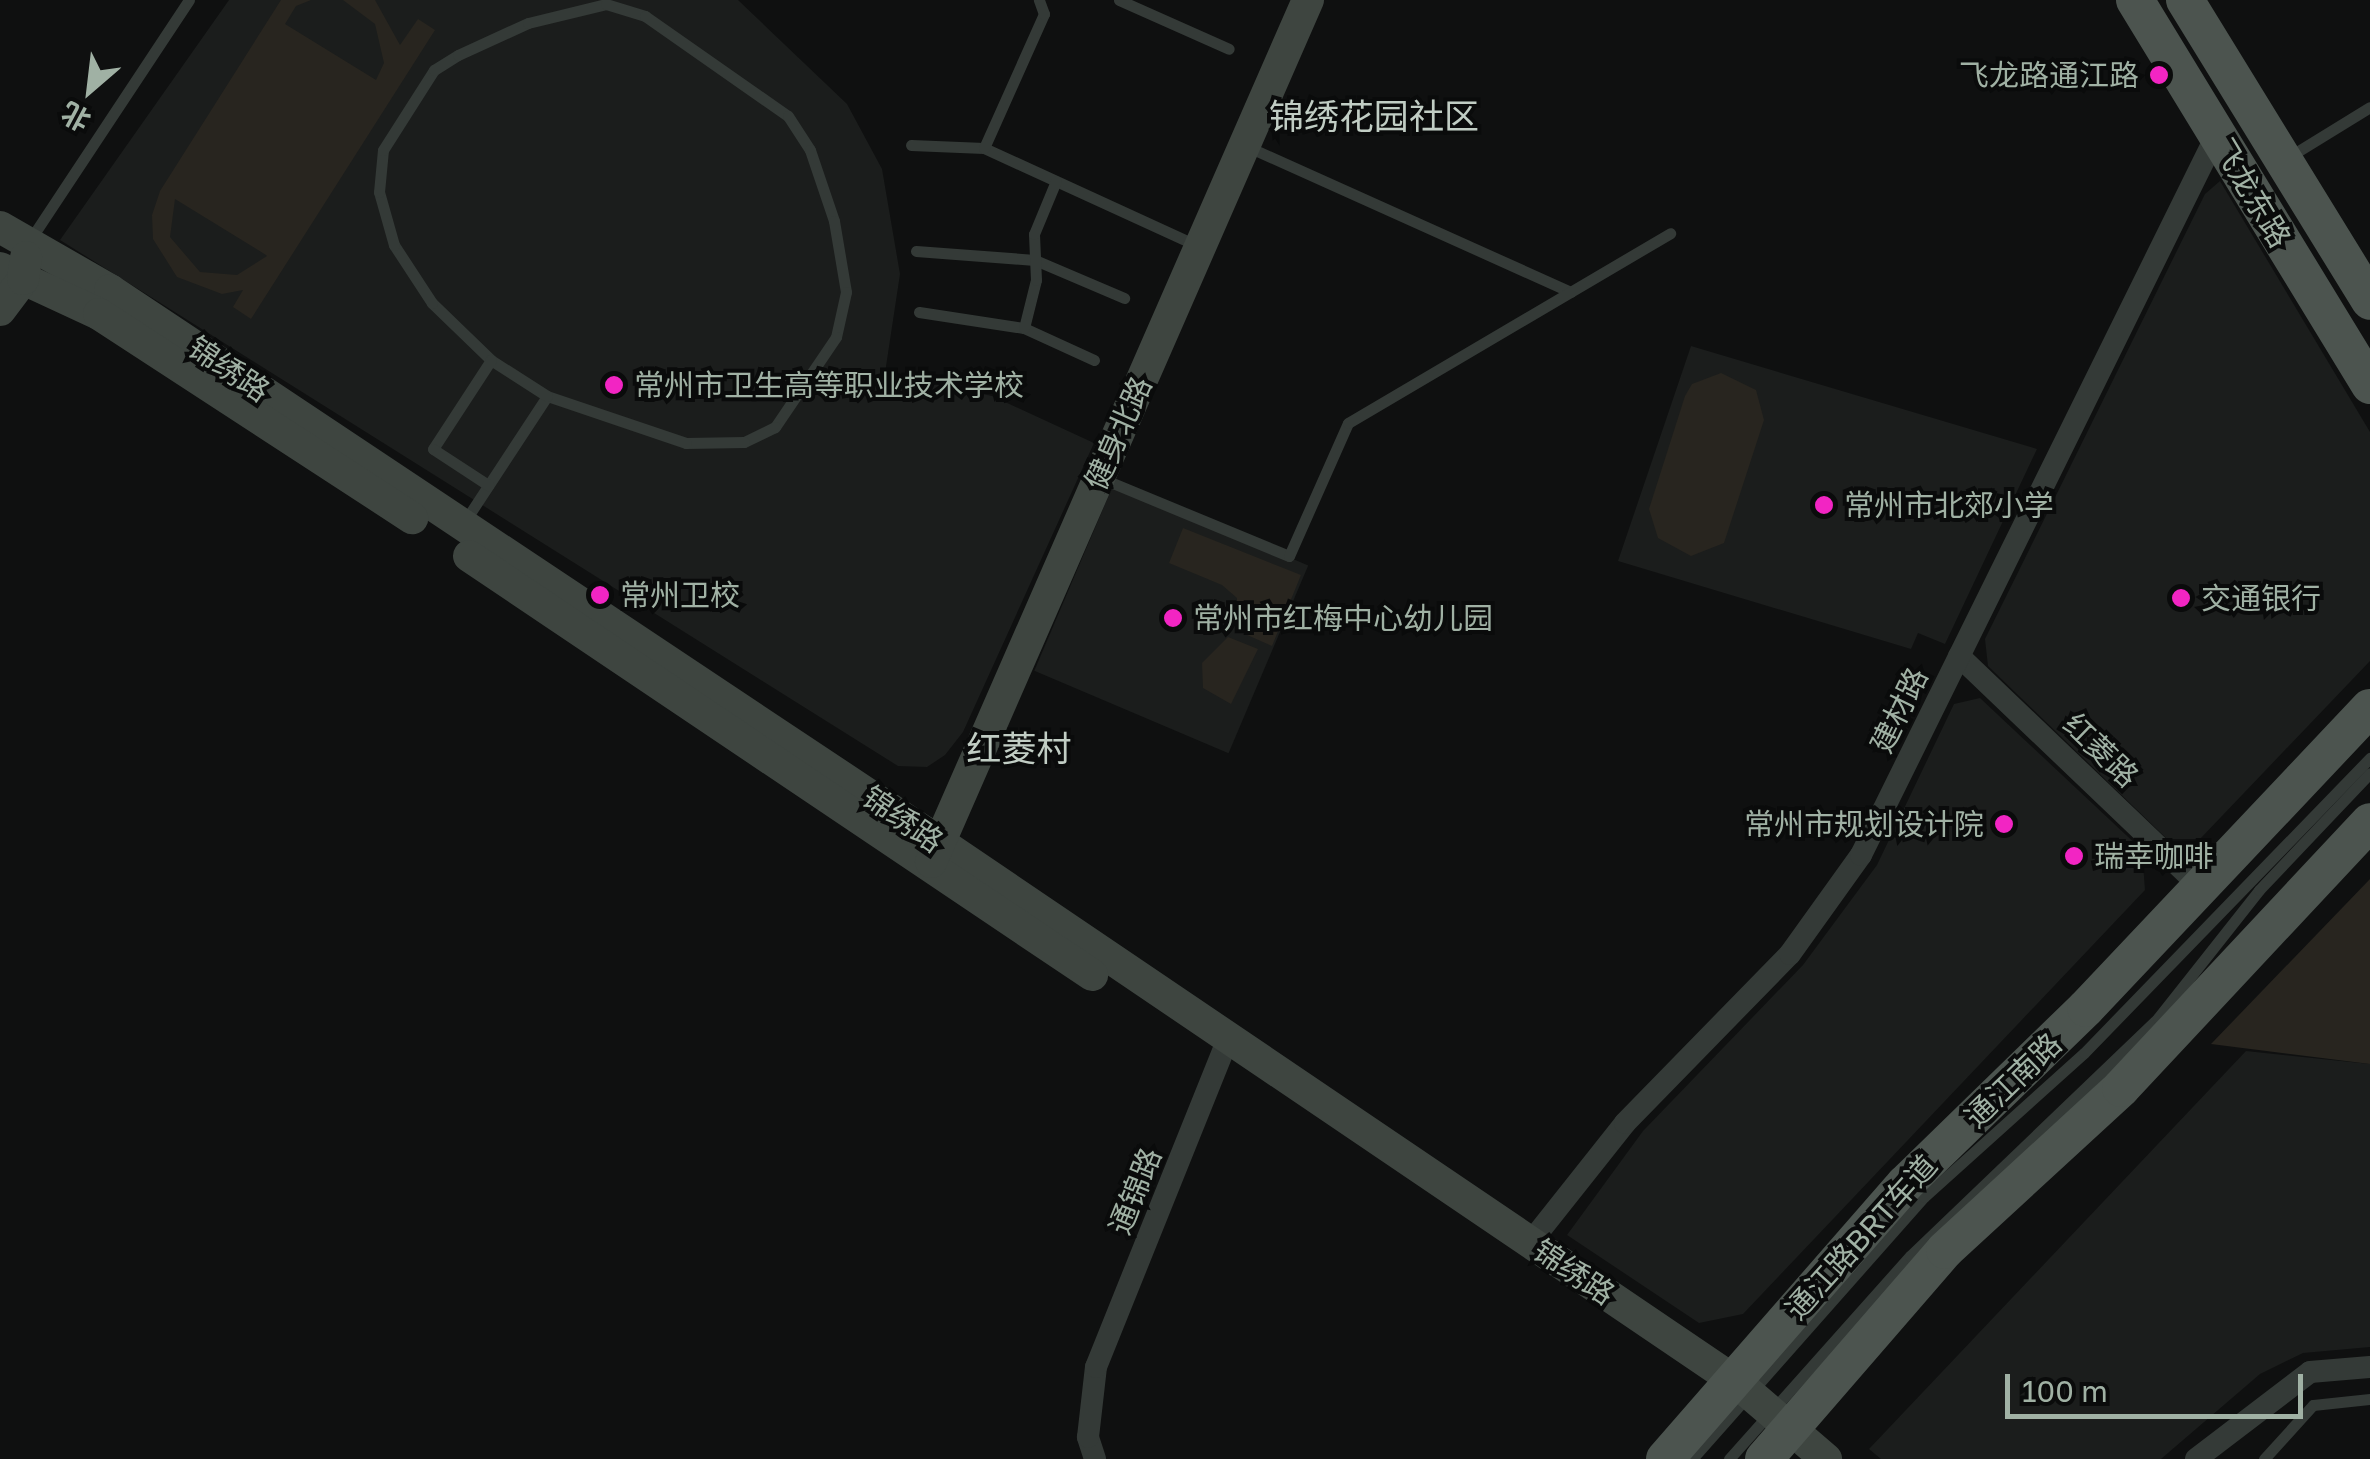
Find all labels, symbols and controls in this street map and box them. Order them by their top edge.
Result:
north arrow [40,40,140,140]
place label: 飞龙路通江路 [1959,57,2139,93]
marker: 飞龙路通江路 [2148,64,2170,86]
district label: 锦绣花园社区 [1269,95,1479,137]
text: 北 [56,96,96,138]
street label: 飞龙东路 [2206,132,2298,254]
street label: 锦绣路 [182,329,276,409]
place label: 常州市卫生高等职业技术学校 [634,367,1024,403]
street label: 健身北路 [1077,371,1159,495]
marker: 常州市卫生高等职业技术学校 [603,374,625,396]
place label: 常州市北郊小学 [1844,487,2054,523]
marker: 常州市北郊小学 [1813,494,1835,516]
place label: 常州卫校 [620,577,740,613]
place label: 交通银行 [2201,580,2321,616]
marker: 常州卫校 [589,584,611,606]
marker: 交通银行 [2170,587,2192,609]
place label: 常州市红梅中心幼儿园 [1193,600,1493,636]
marker: 常州市红梅中心幼儿园 [1162,607,1184,629]
street label: 建材路 [1863,662,1935,758]
street label: 红菱路 [2056,706,2146,794]
district label: 红菱村 [967,727,1071,769]
street label: 锦绣路 [856,778,950,860]
place label: 常州市规划设计院 [1744,806,1984,842]
marker: 常州市规划设计院 [1993,813,2015,835]
place label: 瑞幸咖啡 [2094,838,2214,874]
marker: 瑞幸咖啡 [2063,845,2085,867]
street label: 通江南路 [1957,1025,2069,1135]
street label: 通锦路 [1101,1143,1169,1239]
street label: 通江路BRT车道 [1778,1147,1944,1327]
street label: 锦绣路 [1527,1232,1621,1312]
scale bar [2010,1354,2308,1416]
text: 100 m [2022,1373,2108,1409]

